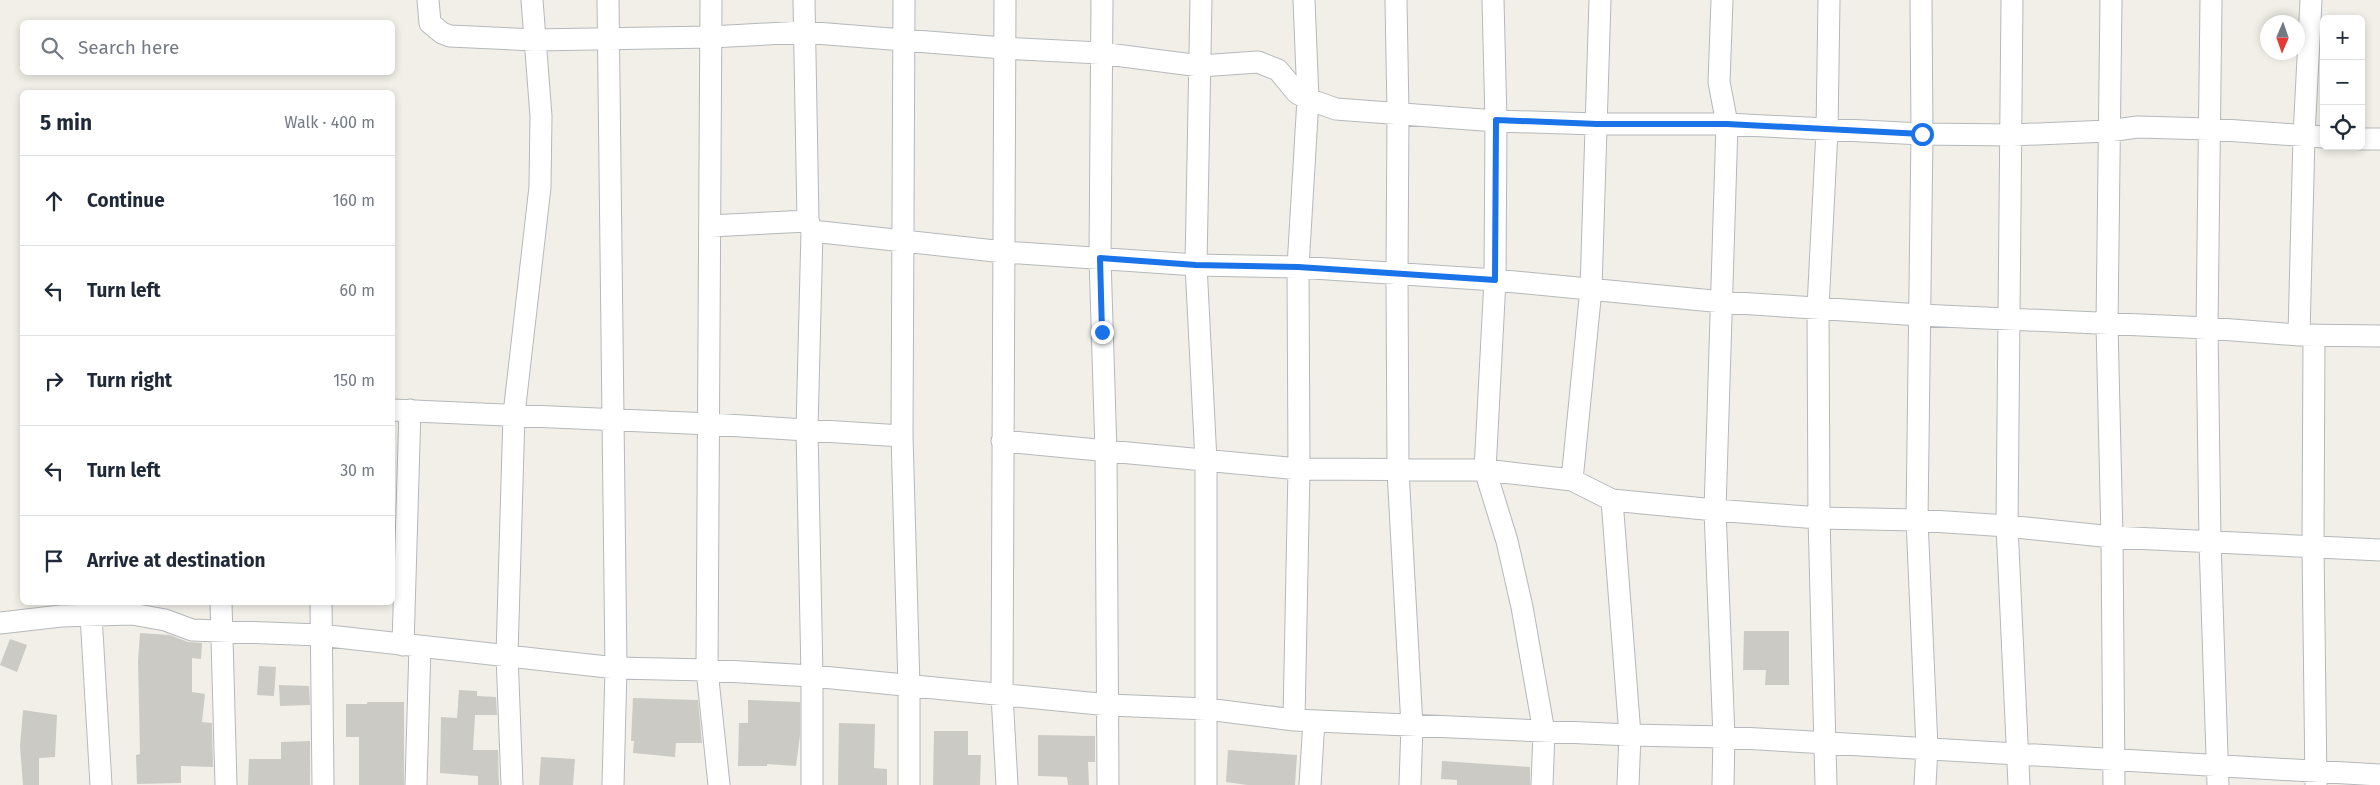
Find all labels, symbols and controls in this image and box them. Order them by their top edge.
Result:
north arrow [2260,15,2305,60]
map controls [2320,15,2365,150]
button: + [2320,15,2365,60]
search box [20,20,395,75]
icon: search [38,34,66,62]
text: Search here [78,36,179,59]
button: − [2320,60,2365,105]
button: locate [2320,105,2365,150]
text: 5 min [40,110,92,136]
text: Walk · 400 m [284,113,375,132]
route start [1911,123,1934,146]
icon: ahead [40,187,68,215]
text: Continue [87,189,165,212]
text: 160 m [333,191,375,210]
icon: left [40,277,68,305]
text: Turn left [87,279,161,302]
text: 60 m [340,281,375,300]
route end [1091,321,1114,344]
icon: right [40,367,68,395]
text: Turn right [87,369,172,392]
text: 150 m [333,371,375,390]
icon: left [40,457,68,485]
text: Turn left [87,459,161,482]
text: 30 m [340,461,375,480]
icon: arrive [40,547,68,575]
text: Arrive at destination [87,549,266,572]

